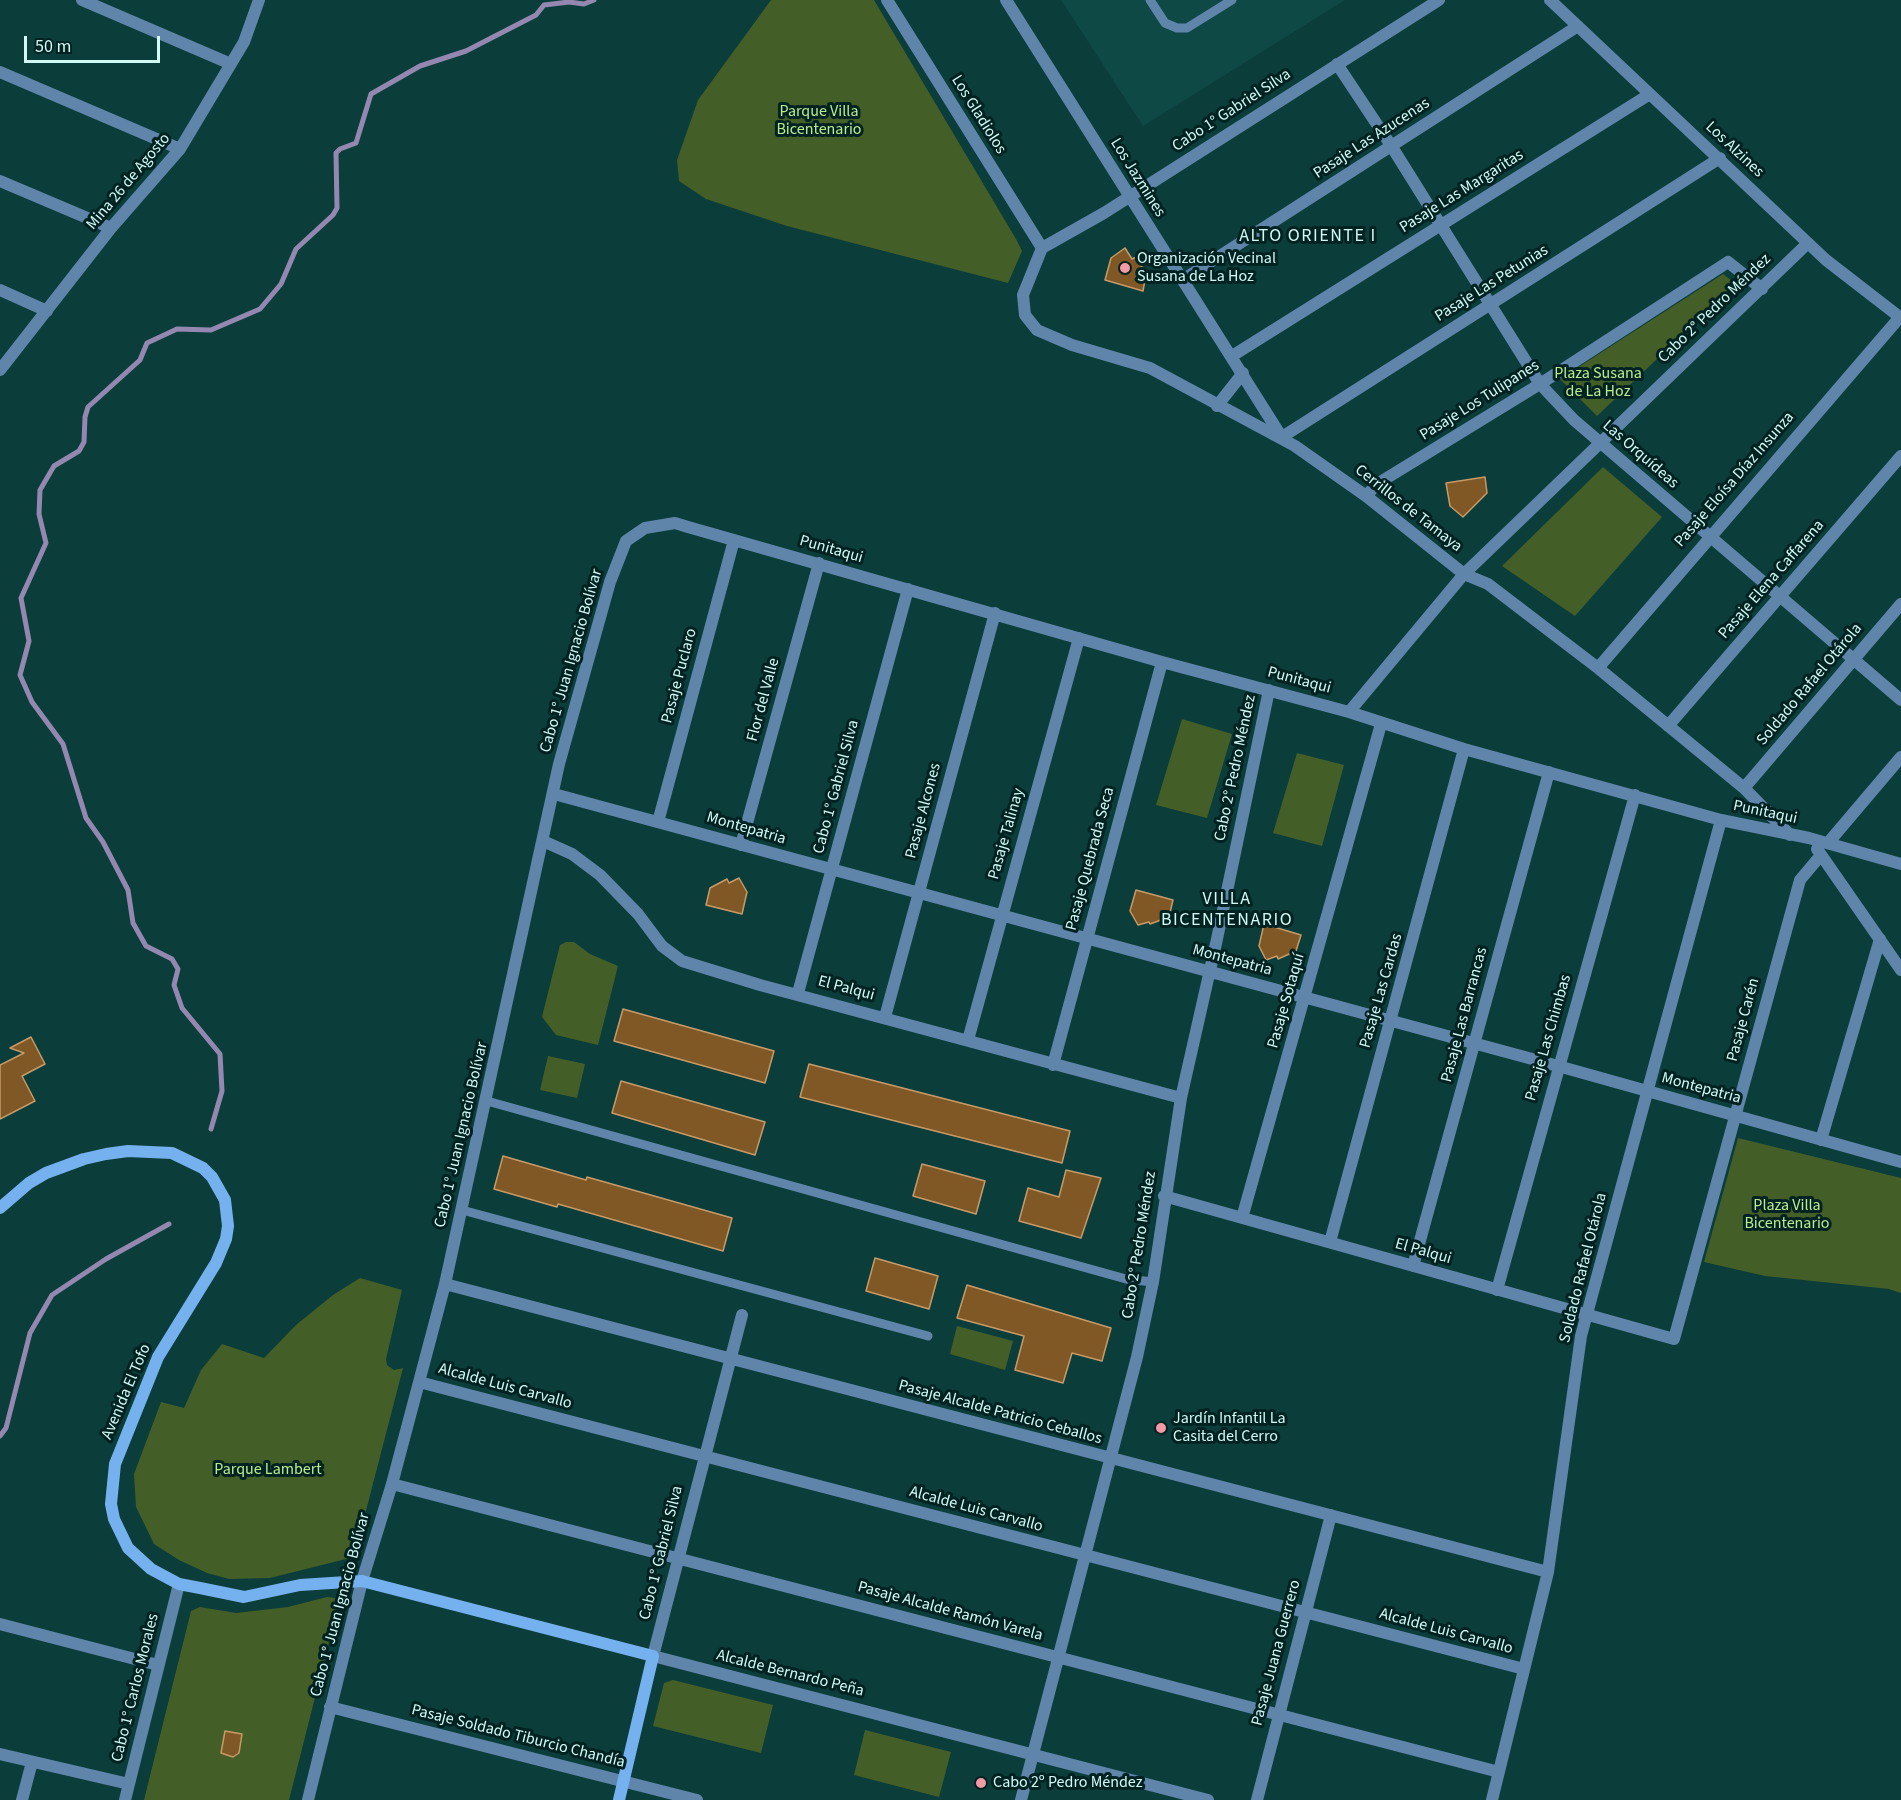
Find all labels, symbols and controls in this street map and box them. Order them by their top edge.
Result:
scale bar [27,24,164,62]
text: 50 m [35,34,71,59]
street label: Cabo 1° Gabriel Silva [1169,65,1295,157]
street label: Los Gladiolos [946,72,1010,158]
street label: Pasaje Las Azucenas [1310,94,1434,184]
park label: Parque Villa Bicentenario [776,102,862,140]
street label: Los Alzines [1701,118,1767,182]
street label: Mina 26 de Agosto [83,130,175,234]
street label: Los Jazmines [1105,135,1169,221]
street label: Pasaje Las Margaritas [1397,146,1527,238]
district label: ALTO ORIENTE I [1239,226,1377,248]
street label: Pasaje Las Petunias [1432,241,1552,327]
place label: Organización Vecinal Susana de La Hoz [1137,249,1276,287]
street label: Cabo 2° Pedro Méndez [1655,250,1775,368]
marker: Organización Vecinal Susana de La Hoz [1118,261,1132,275]
street label: Pasaje Los Tulipanes [1417,357,1543,445]
park label: Plaza Susana de La Hoz [1554,364,1642,402]
street label: Pasaje Eloísa Díaz Insunza [1671,408,1799,552]
street label: Las Orquídeas [1598,417,1682,493]
street label: Cerrillos de Tamaya [1351,461,1465,557]
street label: Pasaje Elena Caffarena [1715,517,1829,643]
street label: Punitaqui [797,532,865,568]
street label: Cabo 1° Juan Ignacio Bolívar [537,567,607,755]
street label: Soldado Rafael Otárola [1753,620,1867,750]
street label: Pasaje Puclaro [658,626,702,726]
street label: Flor del Valle [744,656,784,744]
street label: Punitaqui [1265,663,1333,699]
street label: Cabo 2° Pedro Méndez [1211,693,1261,843]
street label: Cabo 1° Gabriel Silva [810,718,864,856]
street label: Pasaje Alcones [902,761,946,861]
street label: Pasaje Quebrada Seca [1063,785,1119,933]
street label: Pasaje Talinay [985,786,1029,882]
street label: Punitaqui [1731,797,1799,829]
street label: Montepatria [704,809,788,849]
district label: VILLA BICENTENARIO [1161,889,1293,932]
street label: Pasaje Las Cardas [1356,932,1408,1050]
street label: Montepatria [1190,941,1274,981]
street label: Pasaje Las Barrancas [1438,945,1492,1085]
street label: Pasaje Sotaquí [1264,951,1310,1051]
street label: El Palqui [816,972,876,1006]
street label: Pasaje Las Chimbas [1522,973,1576,1103]
street label: Pasaje Carén [1724,976,1764,1064]
street label: Cabo 1° Juan Ignacio Bolívar [431,1040,493,1230]
street label: Montepatria [1659,1069,1743,1109]
street label: Cabo 2° Pedro Méndez [1119,1170,1161,1320]
street label: Soldado Rafael Otárola [1556,1191,1612,1345]
park label: Plaza Villa Bicentenario [1744,1196,1830,1234]
street label: El Palqui [1393,1235,1453,1269]
street label: Avenida El Tofo [98,1341,156,1443]
street label: Alcalde Luis Carvallo [436,1360,574,1414]
street label: Pasaje Alcalde Patricio Ceballos [896,1377,1104,1449]
place label: Jardín Infantil La Casita del Cerro [1173,1409,1285,1447]
marker: Jardín Infantil La Casita del Cerro [1154,1421,1168,1435]
park label: Parque Lambert [214,1460,322,1480]
street label: Alcalde Luis Carvallo [907,1483,1045,1537]
street label: Cabo 1° Gabriel Silva [636,1484,688,1622]
street label: Cabo 1° Juan Ignacio Bolívar [307,1511,375,1699]
street label: Pasaje Alcalde Ramón Varela [855,1578,1045,1646]
street label: Pasaje Juana Guerrero [1248,1578,1306,1728]
street label: Alcalde Luis Carvallo [1377,1605,1515,1659]
street label: Cabo 1° Carlos Morales [108,1612,164,1764]
street label: Alcalde Bernardo Peña [714,1646,866,1702]
street label: Pasaje Soldado Tiburcio Chandía [409,1701,627,1773]
place label: Cabo 2º Pedro Méndez [993,1773,1143,1793]
marker: Cabo 2º Pedro Méndez [974,1776,988,1790]

